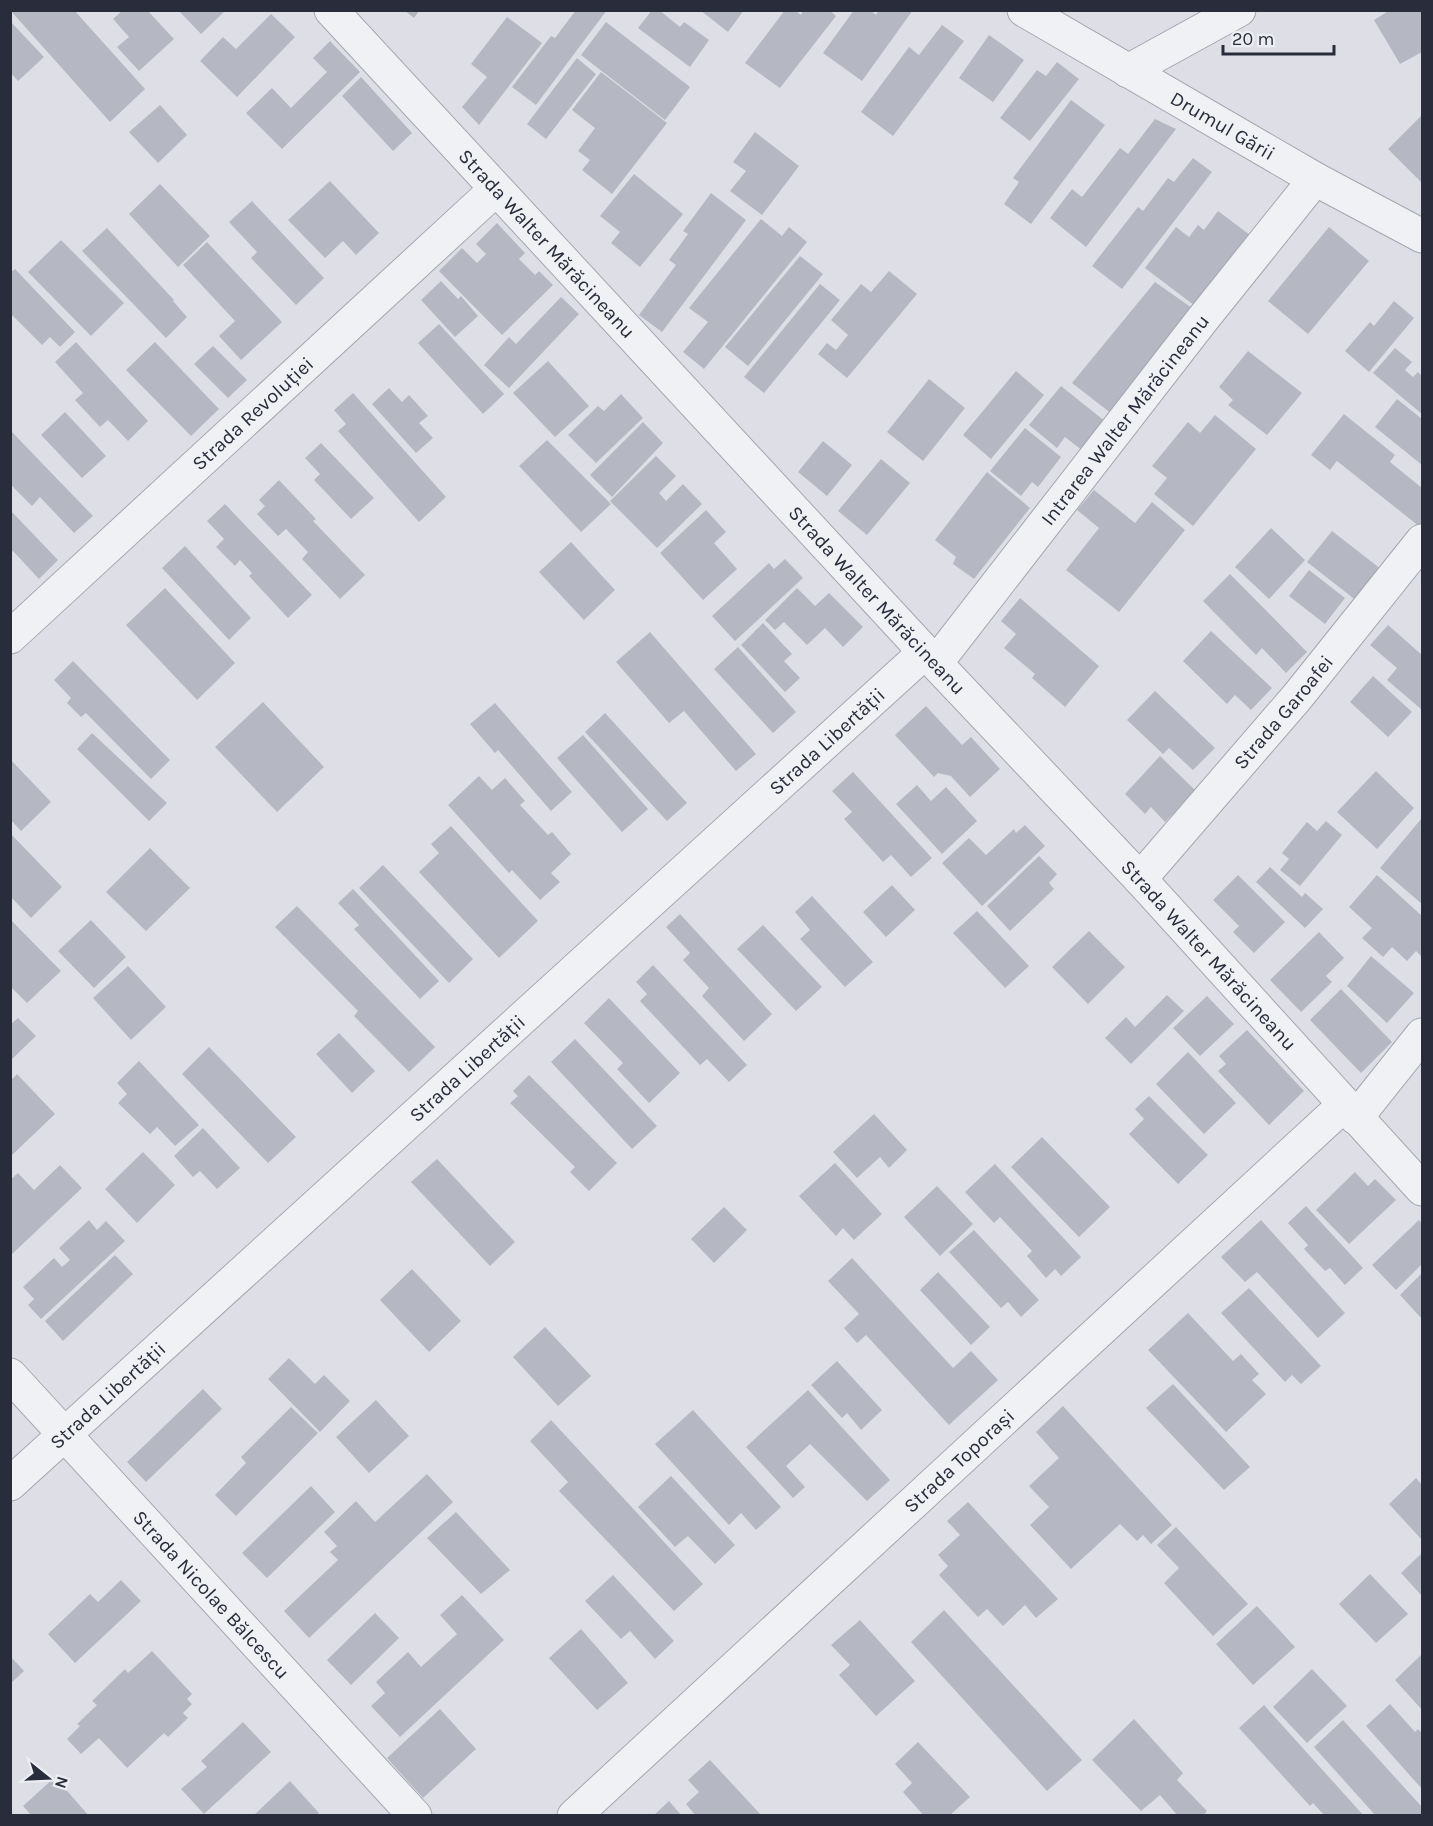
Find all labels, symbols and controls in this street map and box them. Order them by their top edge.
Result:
scale bar [1223,18,1334,56]
text: 20 m [1232,28,1274,50]
street label: Drumul Gării [1166,87,1279,165]
street label: Strada Walter Mărăcineanu [454,144,640,343]
street label: Intrarea Walter Mărăcineanu [1036,310,1214,530]
street label: Strada Revoluției [188,352,318,475]
street label: Strada Walter Mărăcineanu [784,501,970,699]
street label: Strada Garoafei [1229,651,1338,774]
street label: Strada Libertății [765,683,890,800]
street label: Strada Walter Mărăcineanu [1116,856,1301,1055]
street label: Strada Libertății [405,1010,530,1127]
street label: Strada Libertății [45,1337,171,1454]
street label: Strada Toporași [899,1404,1019,1518]
street label: Strada Nicolae Bălcescu [128,1506,294,1684]
north arrow [18,1748,78,1808]
text: N [51,1774,73,1791]

